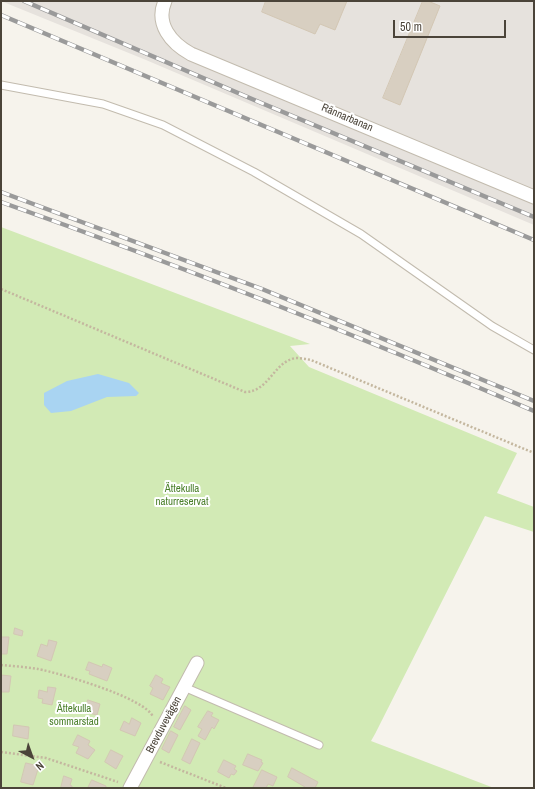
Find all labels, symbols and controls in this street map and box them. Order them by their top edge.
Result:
scale bar [395,12,508,38]
text: 50 m [400,19,422,35]
street label: Rännarbanan [319,101,375,135]
park label: Ättekulla naturreservat [155,482,209,508]
street label: Brevduvevägen [143,694,185,756]
park label: Ättekulla sommarstad [49,702,99,728]
north arrow [12,737,52,777]
text: N [33,759,47,773]

